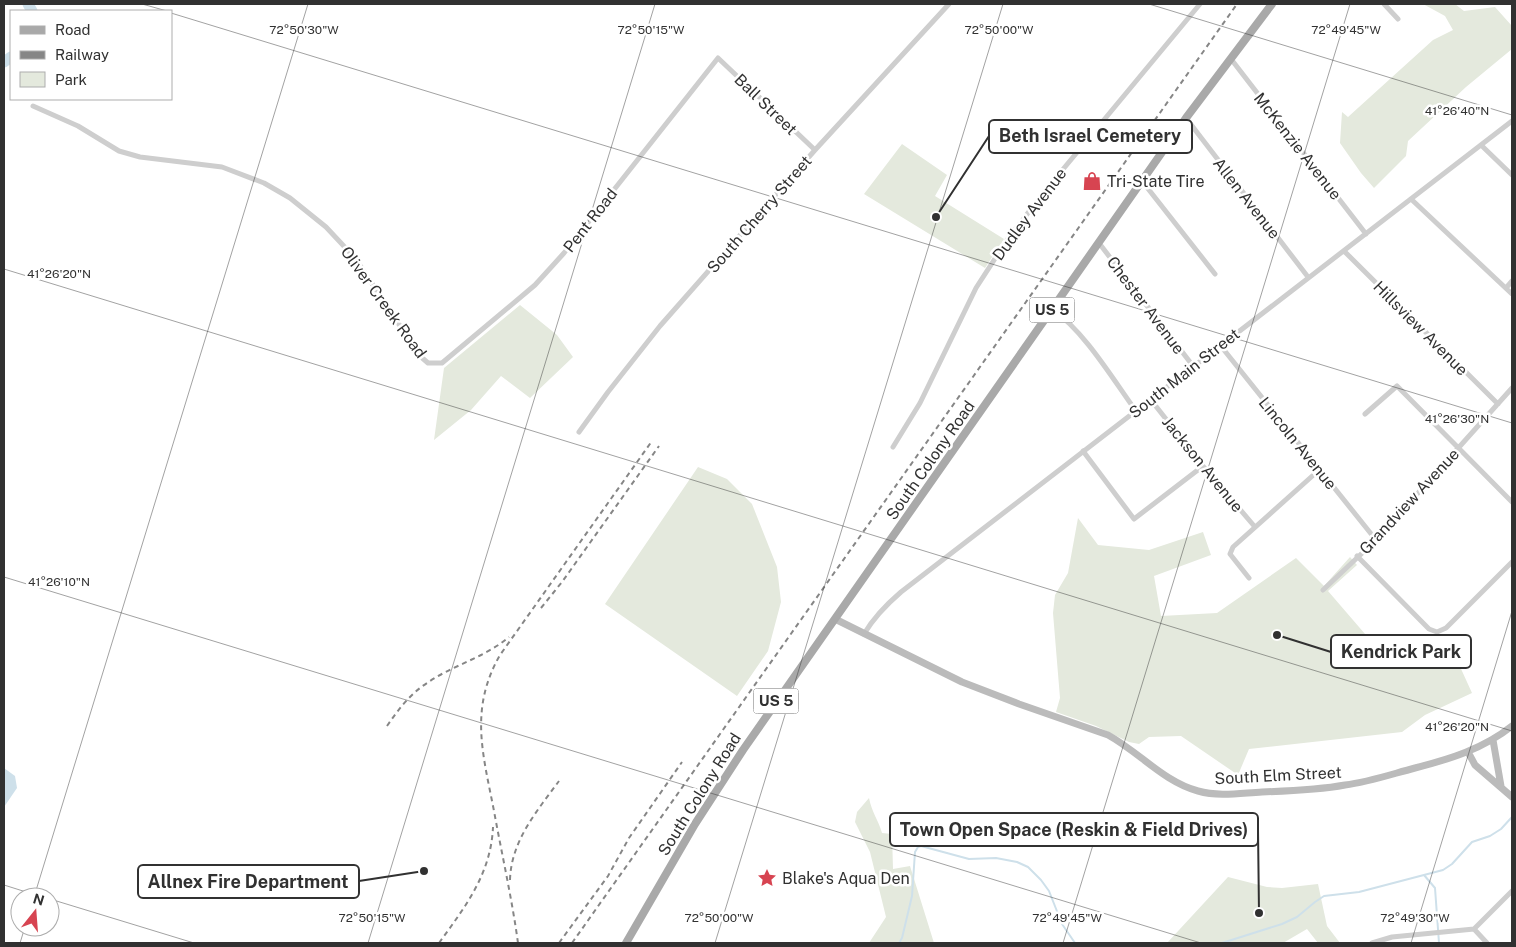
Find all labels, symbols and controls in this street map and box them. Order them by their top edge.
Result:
legend [10,10,172,100]
text: Road [55,21,91,38]
text: 72°50'30"W [269,23,339,37]
text: 72°50'15"W [617,23,685,37]
text: 72°50'00"W [964,23,1034,37]
text: 72°49'45"W [1311,23,1381,37]
text: Railway [55,46,109,63]
street label: Ball Street [730,70,801,139]
text: Park [55,71,87,88]
street label: McKenzie Avenue [1250,89,1345,204]
text: 41°26'40"N [1425,104,1489,118]
callout: Beth Israel Cemetery [989,120,1192,153]
text: Beth Israel Cemetery [999,125,1181,146]
street label: South Cherry Street [703,152,816,277]
street label: Allen Avenue [1209,154,1284,243]
street label: Dudley Avenue [988,164,1070,264]
shop icon: Tri-State Tire [1081,170,1103,192]
place label: Tri-State Tire [1107,172,1205,191]
street label: Pent Road [560,185,621,256]
street label: Oliver Creek Road [337,243,431,362]
street label: Chester Avenue [1103,253,1188,358]
text: 41°26'20"N [27,267,91,281]
street label: Hillsview Avenue [1369,277,1472,380]
road number: US 5 [1030,298,1074,322]
street label: South Main Street [1125,324,1243,423]
street label: Lincoln Avenue [1255,393,1341,493]
street label: South Colony Road [882,397,979,524]
text: 41°26'30"N [1425,412,1489,426]
street label: Jackson Avenue [1158,413,1247,516]
street label: Grandview Avenue [1356,445,1463,558]
text: 41°26'10"N [28,575,90,589]
callout: Kendrick Park [1331,635,1471,668]
text: Kendrick Park [1341,641,1462,662]
road number: US 5 [754,688,798,714]
text: 41°26'20"N [1425,720,1489,734]
street label: South Colony Road [654,729,745,859]
street label: South Elm Street [1214,763,1342,788]
callout: Town Open Space (Reskin & Field Drives) [890,813,1258,846]
text: Town Open Space (Reskin & Field Drives) [900,819,1248,840]
callout: Allnex Fire Department [138,865,359,898]
place icon: Blake's Aqua Den [756,867,778,889]
place label: Blake's Aqua Den [782,869,910,888]
text: Allnex Fire Department [148,871,348,892]
north arrow [10,887,60,937]
text: N [31,890,46,909]
text: 72°50'15"W [338,911,406,925]
text: 72°50'00"W [684,911,754,925]
text: 72°49'45"W [1032,911,1102,925]
text: 72°49'30"W [1380,911,1450,925]

